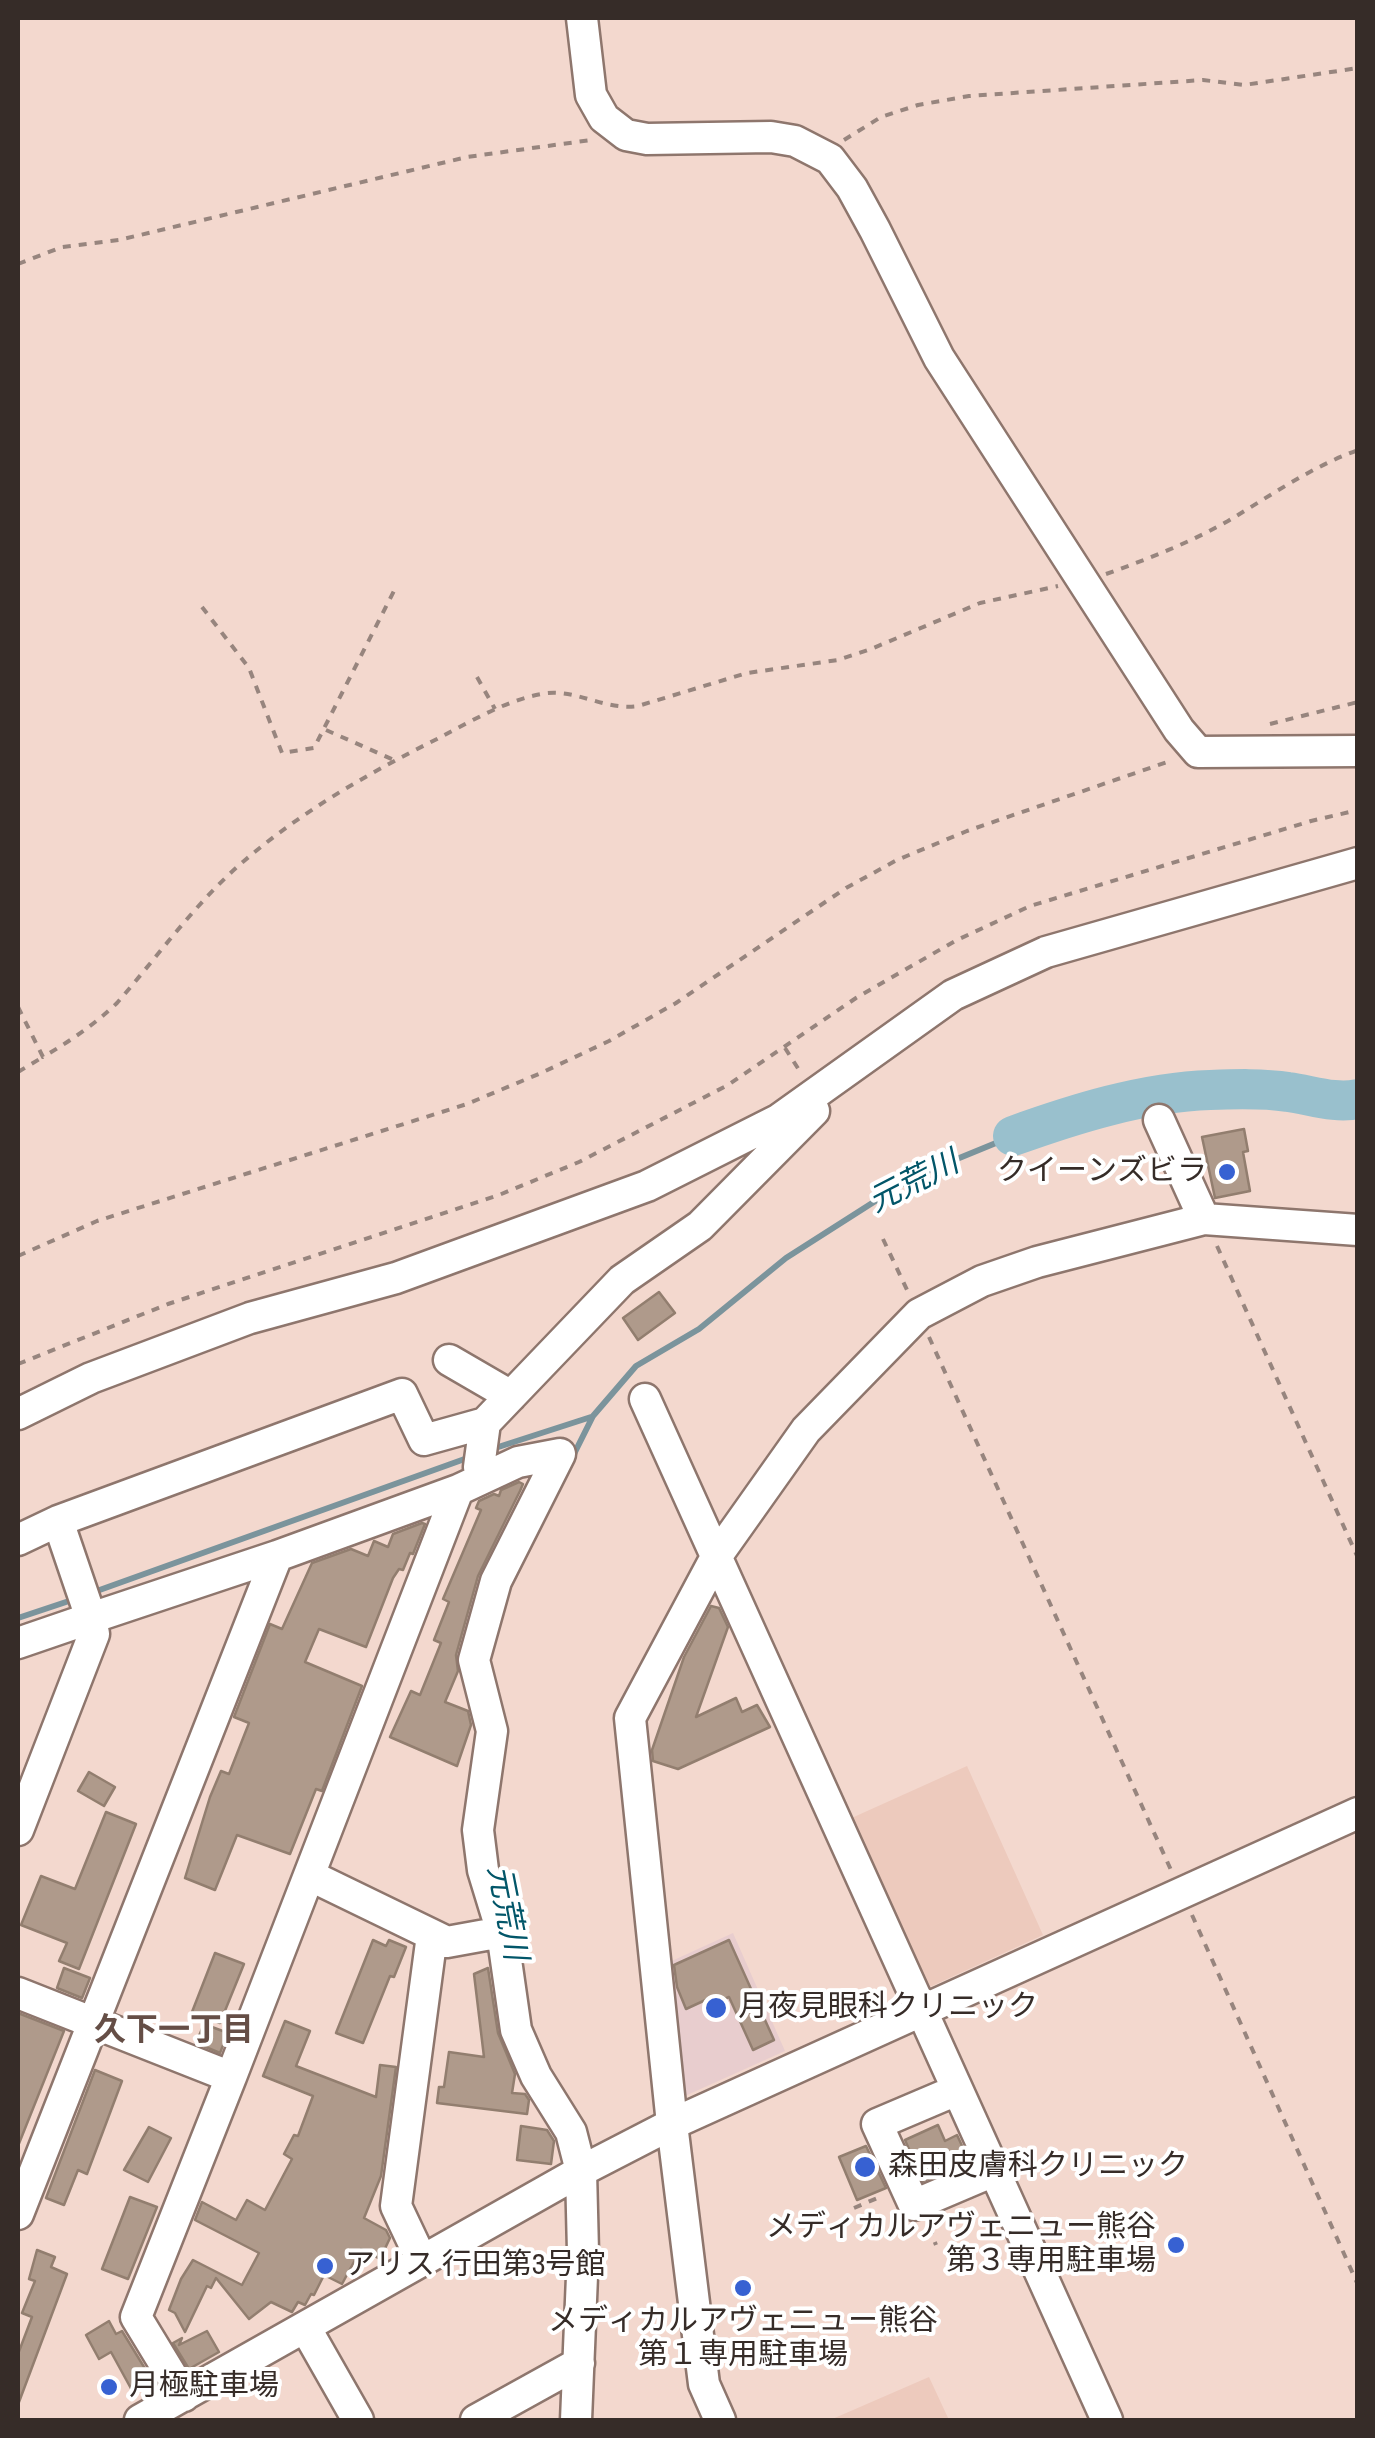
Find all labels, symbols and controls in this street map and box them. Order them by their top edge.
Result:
water label: 元荒川 [863,1144,965,1222]
place label: クイーンズビラ [997,1154,1207,1190]
marker: クイーンズビラ [1216,1161,1238,1183]
water label: 元荒川 [478,1862,534,1964]
place label: 月夜見眼科クリニック [738,1990,1038,2026]
marker: 月夜見眼科クリニック [703,1995,729,2021]
district label: 久下一丁目 [94,2012,254,2050]
place label: 森田皮膚科クリニック [888,2149,1188,2185]
marker: 森田皮膚科クリニック [852,2154,878,2180]
place label: メディカルアヴェニュー熊谷 第３専用駐車場 [766,2210,1156,2280]
marker: メディカルアヴェニュー熊谷 第３専用駐車場 [1165,2234,1187,2256]
place label: アリス 行田第3号館 [345,2248,606,2284]
marker: アリス 行田第3号館 [314,2255,336,2277]
marker: メディカルアヴェニュー熊谷 第１専用駐車場 [732,2277,754,2299]
place label: メディカルアヴェニュー熊谷 第１専用駐車場 [548,2304,938,2374]
place label: 月極駐車場 [129,2369,279,2405]
marker: 月極駐車場 [98,2376,120,2398]

